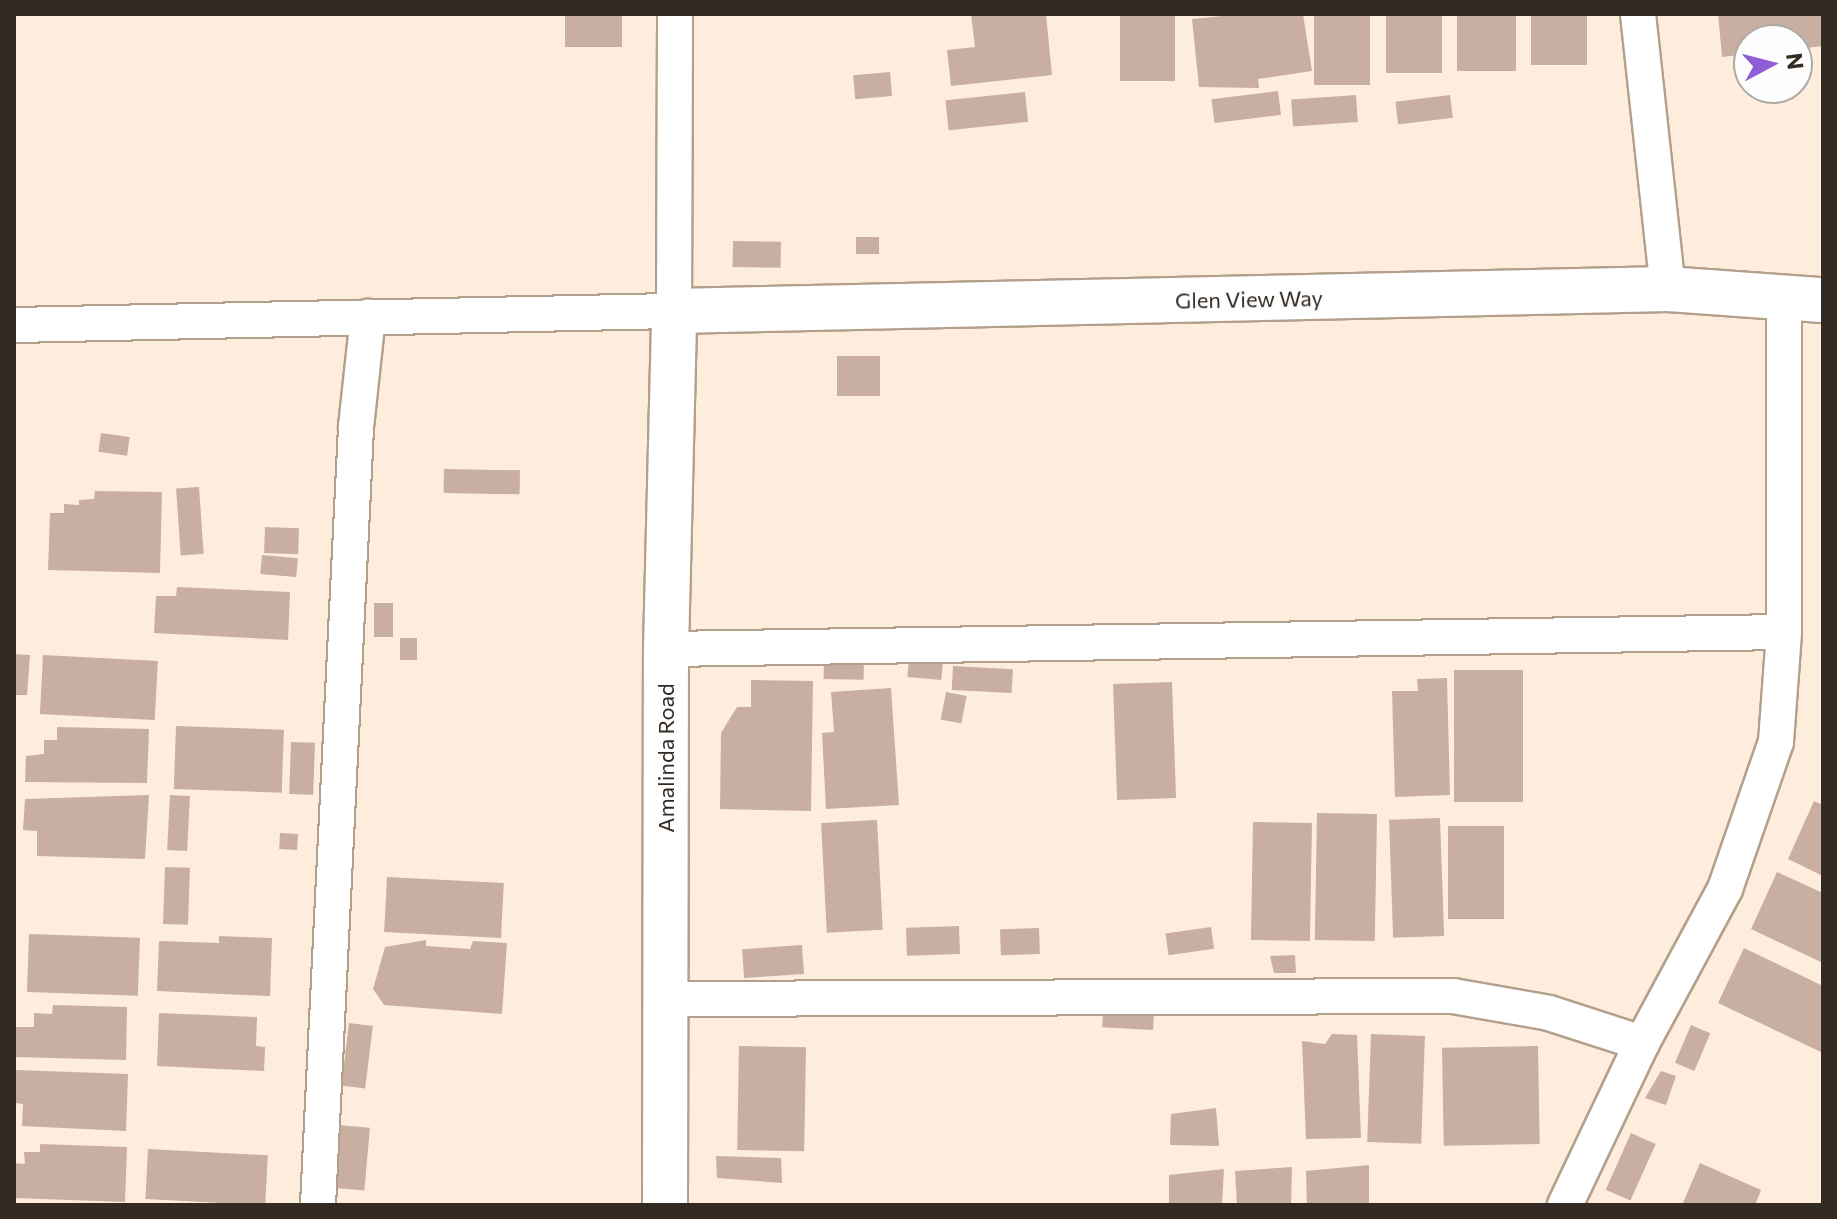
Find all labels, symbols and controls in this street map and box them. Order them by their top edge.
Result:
north arrow [1733,24,1813,104]
text: N [1781,51,1810,71]
street label: Glen View Way [1175,285,1323,313]
street label: Amalinda Road [653,683,679,833]

